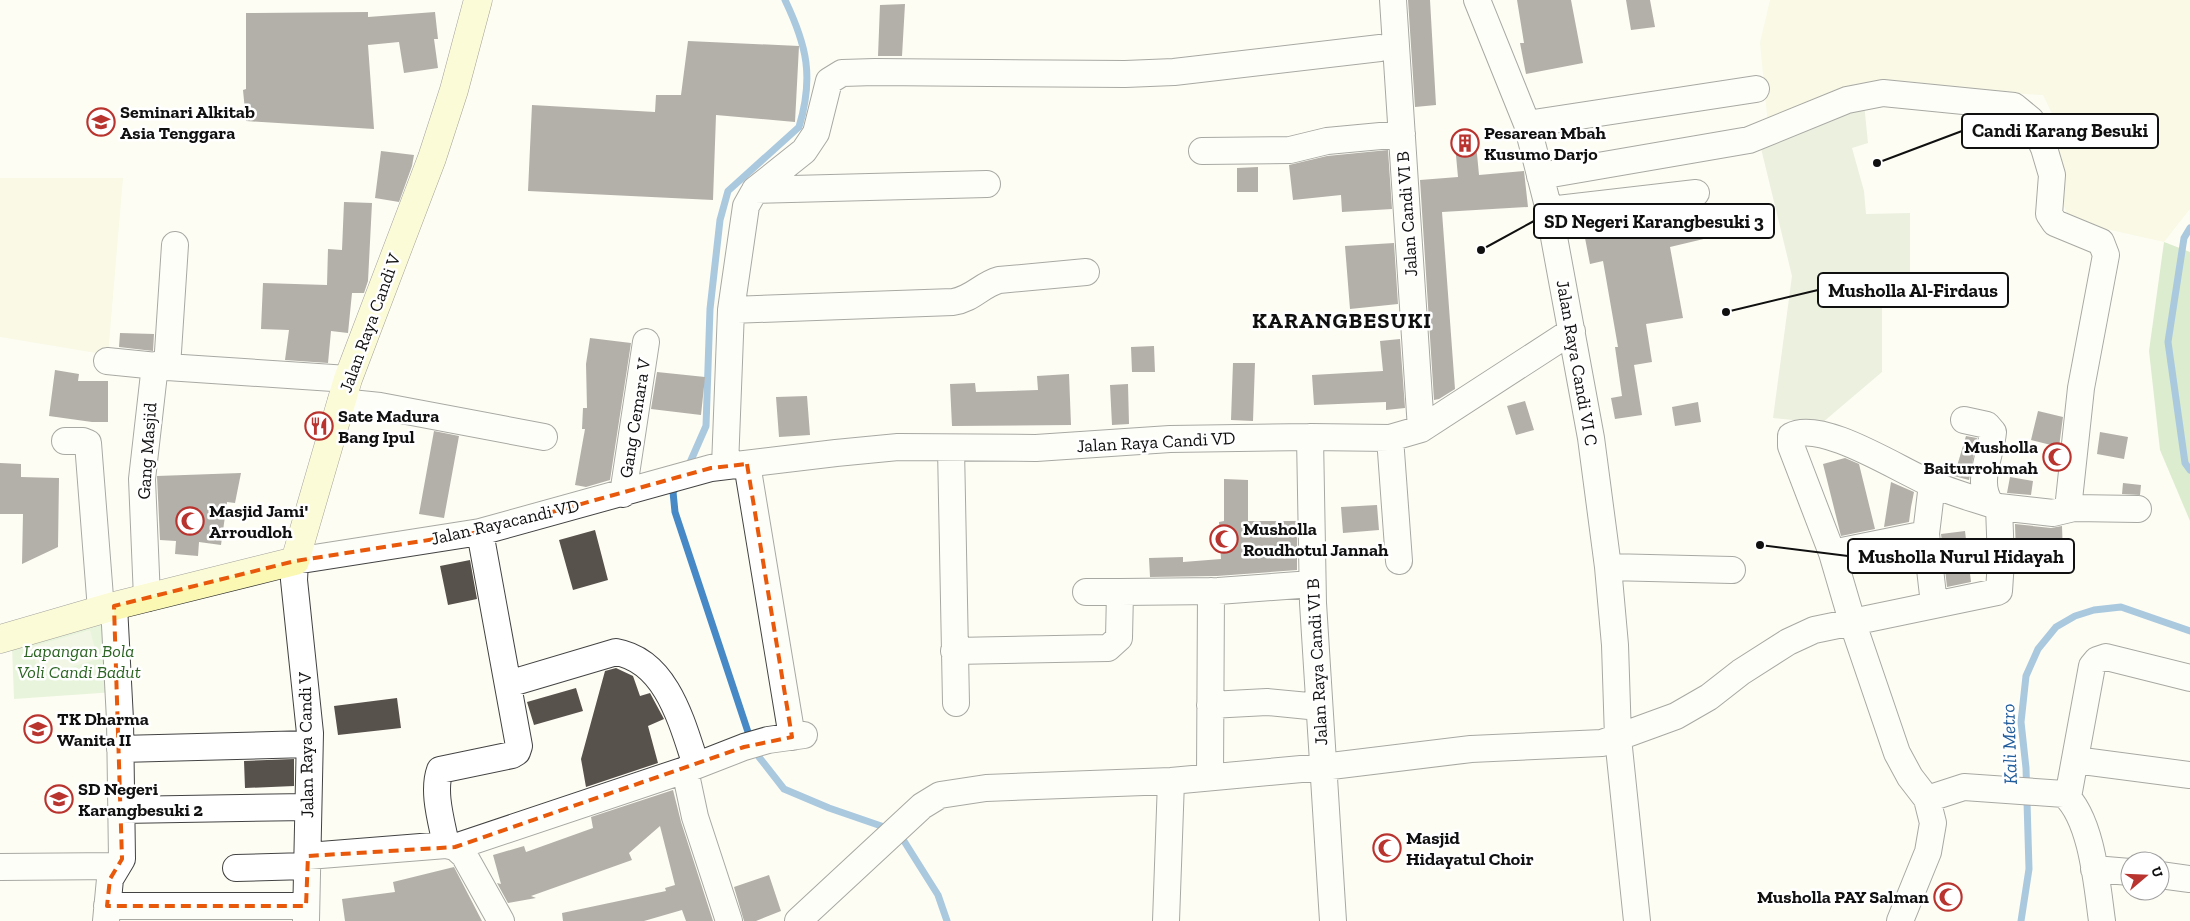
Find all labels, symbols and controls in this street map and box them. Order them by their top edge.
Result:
place label: Seminari Alkitab Asia Tenggara [120,101,255,144]
school or university icon: Seminari Alkitab Asia Tenggara [86,107,116,137]
callout: Candi Karang Besuki [1962,114,2158,148]
text: Candi Karang Besuki [1972,119,2148,142]
place label: Pesarean Mbah Kusumo Darjo [1484,122,1607,165]
building icon: Pesarean Mbah Kusumo Darjo [1450,128,1480,158]
street label: Jalan Candi VI B [1392,150,1422,277]
callout: SD Negeri Karangbesuki 3 [1534,204,1774,238]
text: SD Negeri Karangbesuki 3 [1544,210,1764,233]
street label: Jalan Raya Candi V [335,250,405,396]
callout: Musholla Al-Firdaus [1818,273,2008,307]
street label: Jalan Raya Candi VI C [1552,278,1602,448]
text: Musholla Al-Firdaus [1828,279,1998,302]
district label: KARANGBESUKI [1252,307,1432,334]
street label: Gang Cemara V [615,356,655,480]
street label: Gang Masjid [133,402,161,500]
place label: Sate Madura Bang Ipul [338,405,439,448]
restaurant icon: Sate Madura Bang Ipul [304,411,334,441]
street label: Jalan Raya Candi VD [1076,427,1236,457]
place label: Musholla Baiturrohmah [1924,436,2039,479]
mosque icon: Musholla Baiturrohmah [2042,442,2072,472]
street label: Jalan Rayacandi VD [429,494,581,550]
place label: Masjid Jami' Arroudloh [209,500,308,543]
mosque icon: Masjid Jami' Arroudloh [175,506,205,536]
place label: Musholla Roudhotul Jannah [1243,518,1389,561]
mosque icon: Musholla Roudhotul Jannah [1209,524,1239,554]
callout: Musholla Nurul Hidayah [1848,539,2074,573]
text: Musholla Nurul Hidayah [1858,545,2064,568]
street label: Jalan Raya Candi VI B [1302,578,1332,746]
park label: Lapangan Bola Voli Candi Badut [17,640,141,683]
street label: Jalan Raya Candi V [294,671,318,818]
water label: Kali Metro [1996,703,2022,785]
place label: TK Dharma Wanita II [57,708,149,751]
school or university icon: TK Dharma Wanita II [23,714,53,744]
place label: SD Negeri Karangbesuki 2 [78,778,203,821]
school or university icon: SD Negeri Karangbesuki 2 [44,784,74,814]
place label: Masjid Hidayatul Choir [1406,827,1534,870]
mosque icon: Masjid Hidayatul Choir [1372,833,1402,863]
north arrow [2120,851,2170,901]
text: U [2147,864,2166,879]
mosque icon: Musholla PAY Salman [1933,882,1963,912]
place label: Musholla PAY Salman [1757,886,1929,908]

